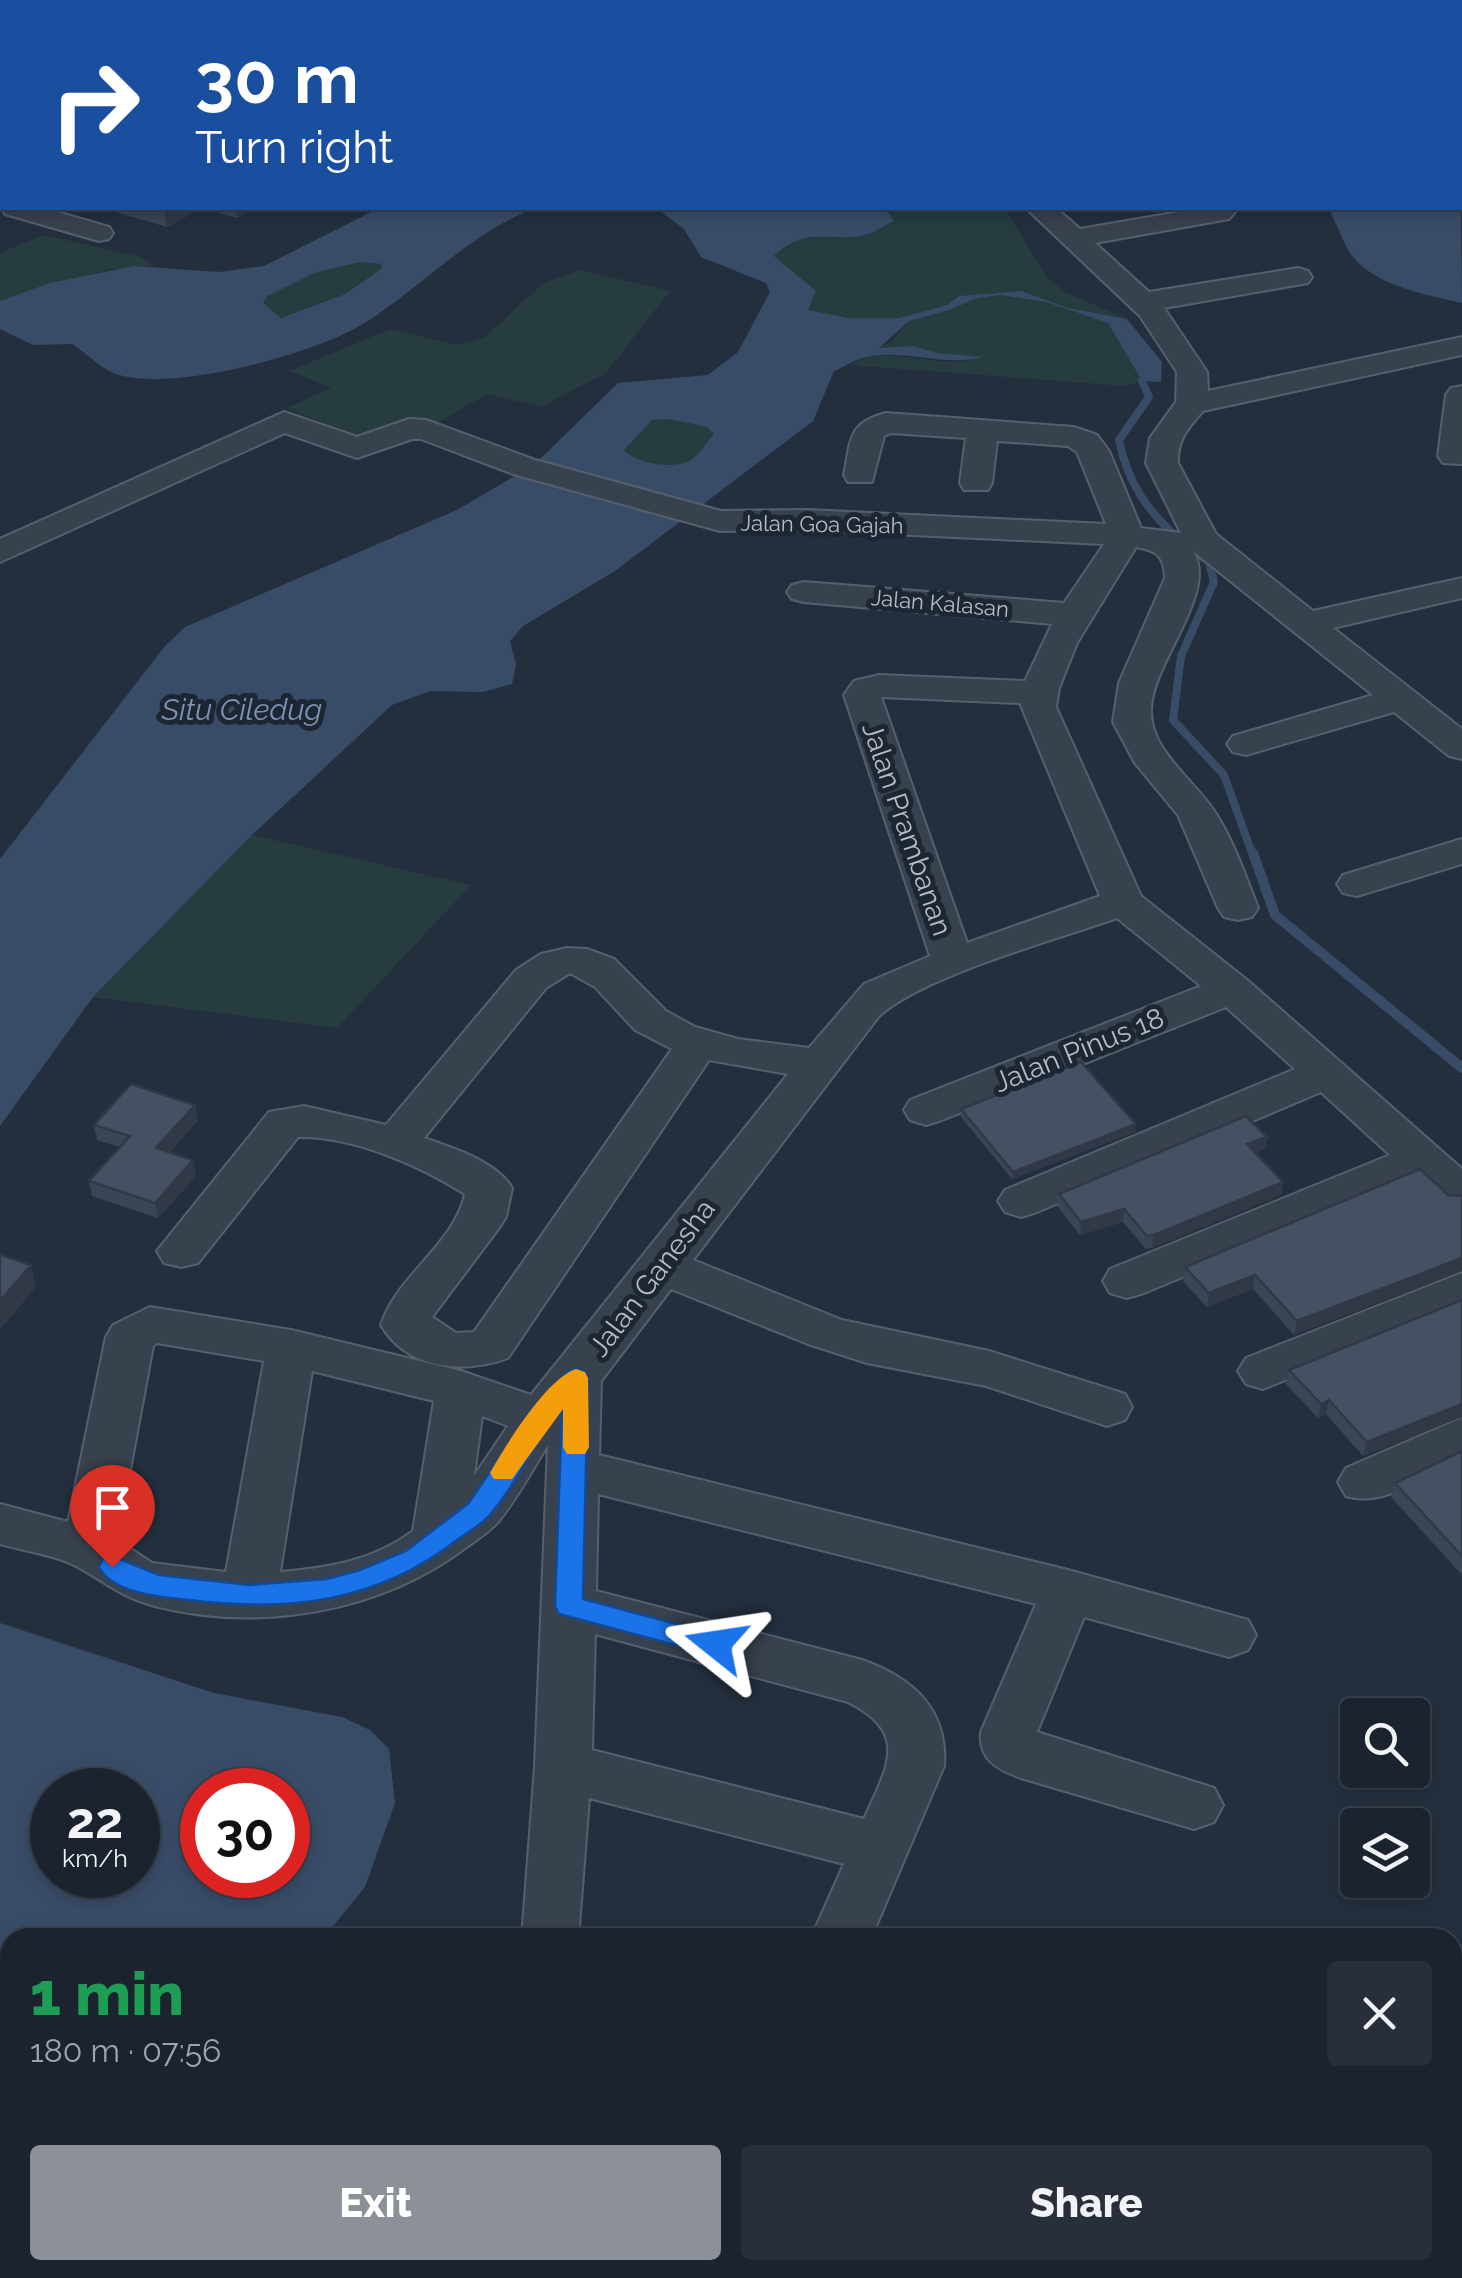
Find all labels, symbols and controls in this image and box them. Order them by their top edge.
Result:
text: 30 m [195,37,359,119]
icon: right [30,40,160,170]
text: Turn right [195,121,393,174]
street label: Jalan Goa Gajah [740,510,904,538]
street label: Jalan Kalasan [870,584,1010,622]
water label: Situ Ciledug [161,692,322,727]
street label: Jalan Prambanan [855,718,959,940]
street label: Jalan Pinus 18 [989,1001,1169,1099]
street label: Jalan Ganesha [582,1193,722,1363]
pin [70,1465,155,1568]
icon: arrive [85,1480,140,1535]
position arrow [664,1592,768,1696]
map controls [1340,1698,1430,1898]
button: search [1340,1698,1430,1788]
speed limit sign: 30 [180,1768,310,1898]
text: 22 [67,1791,123,1850]
button: layers [1340,1808,1430,1898]
text: km/h [62,1843,128,1873]
text: 1 min [30,1959,184,2029]
button: close [1327,1961,1432,2066]
text: 180 m · 07:56 [30,2032,221,2069]
button: Exit [30,2145,721,2260]
button: Share [741,2145,1432,2260]

